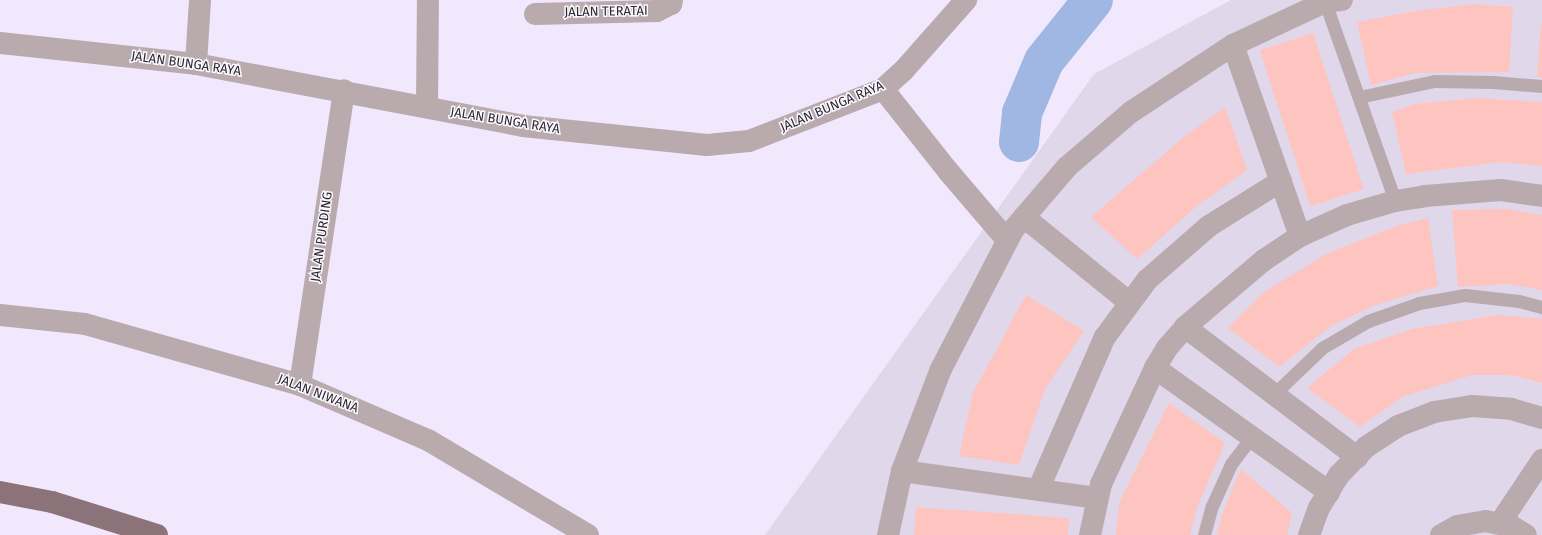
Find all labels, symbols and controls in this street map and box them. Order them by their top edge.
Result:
street label: JALAN TERATAI [564,3,648,21]
street label: JALAN BUNGA RAYA [130,49,242,79]
street label: JALAN BUNGA RAYA [778,78,886,136]
street label: JALAN BUNGA RAYA [449,105,561,137]
street label: JALAN PURDING [308,191,336,283]
street label: JALAN NIWANA [276,372,360,416]

